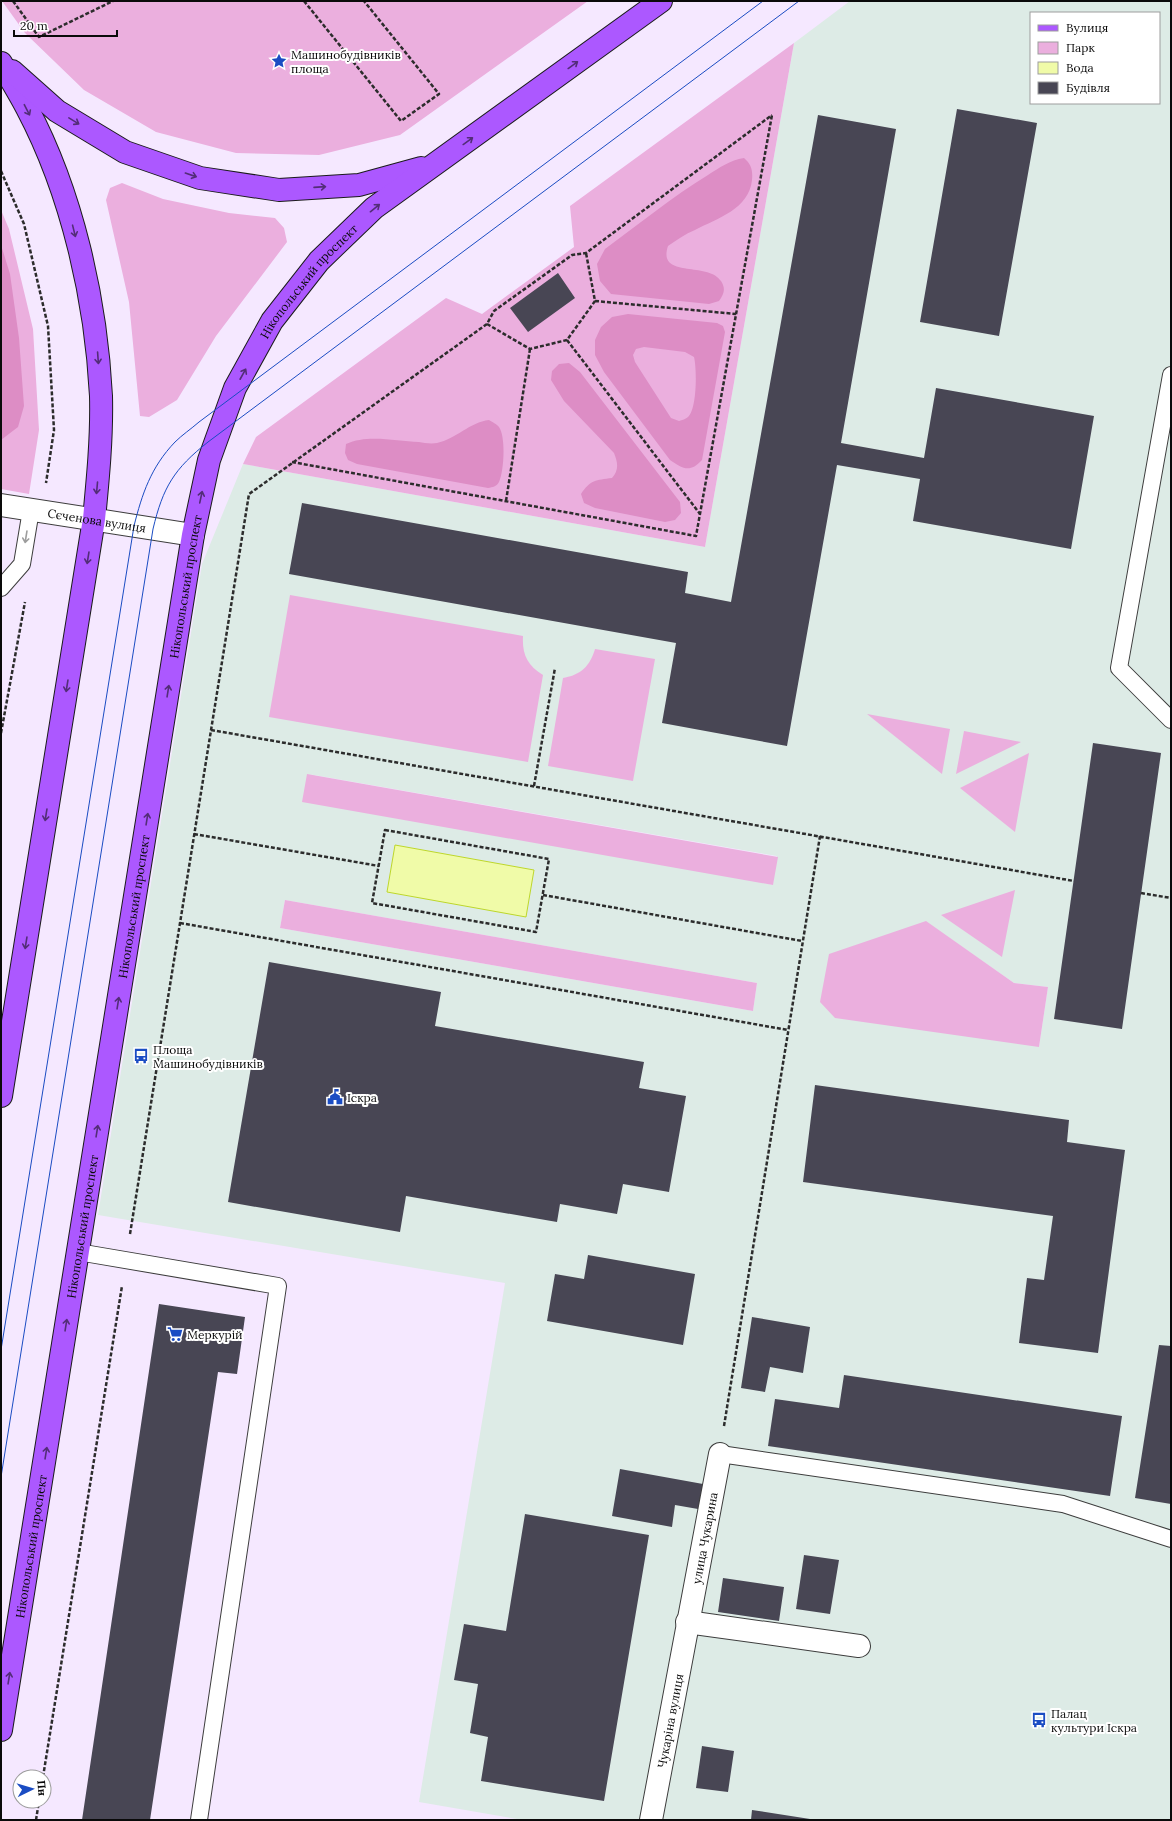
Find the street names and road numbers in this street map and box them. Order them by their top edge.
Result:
street label: Нікопольський проспект [256,221,360,341]
street label: Сєченова вулиця [47,505,147,535]
street label: Нікопольський проспект [166,514,205,660]
street label: Нікопольський проспект [114,834,152,979]
street label: Нікопольський проспект [63,1154,101,1299]
street label: Нікопольський проспект [12,1473,49,1619]
street label: улица Чукарина [688,1491,720,1585]
street label: Чукаріна вулиця [653,1672,686,1769]

